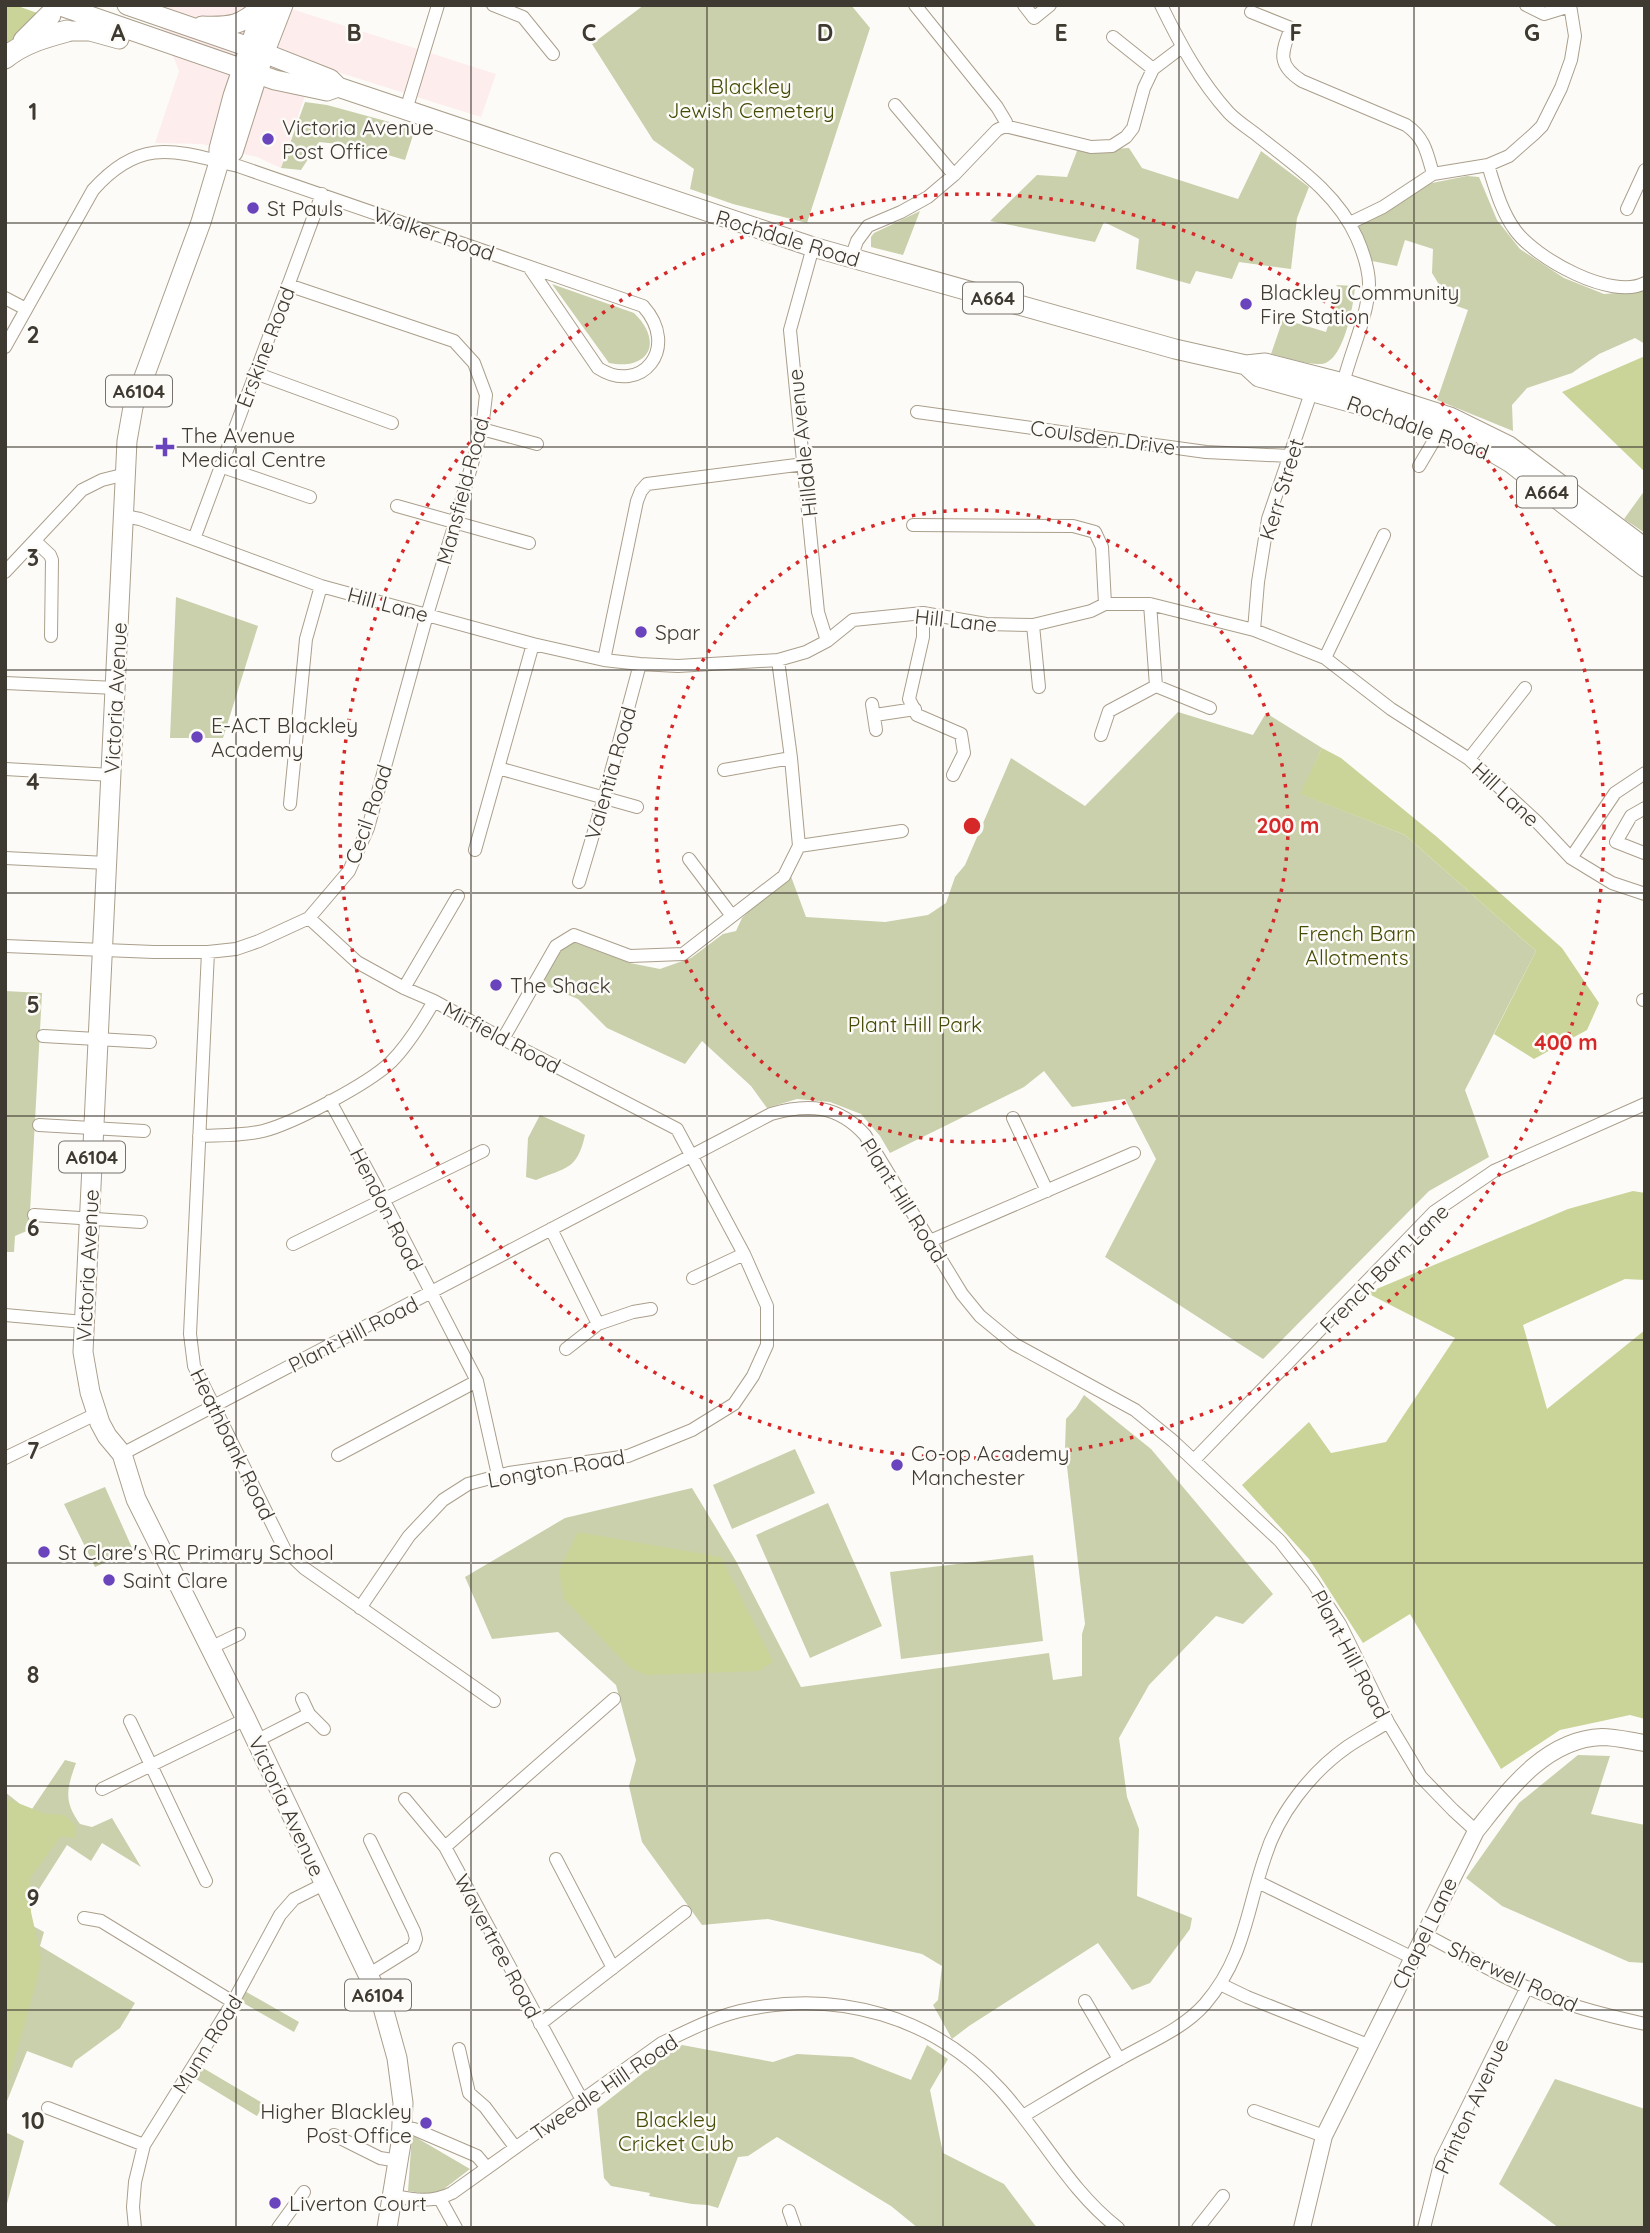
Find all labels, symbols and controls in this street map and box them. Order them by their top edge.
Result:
text: A [111,18,126,47]
text: B [346,18,362,47]
text: C [582,18,596,47]
text: D [817,18,833,47]
text: E [1054,18,1068,47]
text: F [1290,18,1302,47]
text: G [1524,18,1540,47]
park label: Blackley Jewish Cemetery [667,73,835,123]
text: 1 [29,97,37,126]
place label: Victoria Avenue Post Office [282,114,434,164]
marker: Victoria Avenue Post Office [260,131,276,147]
place label: St Pauls [267,195,343,221]
marker: St Pauls [245,200,261,216]
street label: Walker Road [370,200,498,266]
street label: Rochdale Road [713,204,863,272]
place label: Blackley Community Fire Station [1260,279,1460,329]
road number: A664 [963,282,1023,314]
street label: Erskine Road [230,283,300,411]
marker: Blackley Community Fire Station [1238,296,1254,312]
text: 2 [26,320,40,349]
street label: Hilldale Avenue [781,368,823,518]
road number: A6104 [106,376,172,406]
street label: Rochdale Road [1343,389,1493,465]
street label: Coulsden Drive [1029,414,1177,460]
street label: Mansfield Road [430,415,494,567]
place label: The Avenue Medical Centre [181,422,326,472]
street label: Kerr Street [1253,435,1309,543]
marker: The Avenue Medical Centre [155,437,175,457]
road number: A664 [1517,477,1577,508]
text: 3 [27,543,39,572]
street label: Hill Lane [345,581,431,627]
street label: Hill Lane [913,603,999,637]
place label: Spar [655,619,700,645]
street label: Victoria Avenue [98,621,132,775]
marker: Spar [633,624,649,640]
street label: Valentia Road [579,703,641,843]
place label: E-ACT Blackley Academy [211,712,358,762]
marker: E-ACT Blackley Academy [189,729,205,745]
street label: Hill Lane [1467,756,1545,832]
street label: Cecil Road [339,761,397,867]
text: 4 [26,767,40,796]
text: 200 m [1257,812,1319,838]
centre of rings [960,814,984,838]
park label: French Barn Allotments [1298,920,1416,970]
place label: The Shack [510,972,611,998]
marker: The Shack [488,977,504,993]
text: 5 [26,990,40,1019]
street label: Mirfield Road [439,995,565,1079]
park label: Plant Hill Park [848,1011,982,1037]
text: 400 m [1534,1029,1598,1055]
street label: Plant Hill Road [855,1133,953,1267]
road number: A6104 [59,1142,125,1172]
street label: Hendon Road [345,1143,429,1275]
street label: Victoria Avenue [70,1188,104,1342]
street label: French Barn Lane [1314,1198,1454,1338]
text: 6 [27,1213,39,1242]
street label: Plant Hill Road [284,1290,422,1378]
street label: Heathbank Road [185,1364,281,1524]
text: 7 [27,1436,40,1465]
place label: Co-op Academy Manchester [911,1440,1070,1490]
street label: Longton Road [485,1443,627,1493]
marker: Co-op Academy Manchester [889,1457,905,1473]
place label: St Clare's RC Primary School [58,1539,334,1565]
marker: St Clare's RC Primary School [36,1544,52,1560]
place label: Saint Clare [123,1567,228,1593]
marker: Saint Clare [101,1572,117,1588]
street label: Plant Hill Road [1306,1585,1396,1723]
text: 8 [27,1660,39,1689]
street label: Victoria Avenue [243,1732,331,1880]
street label: Wavertree Road [449,1869,547,2023]
street label: Chapel Lane [1386,1873,1462,1993]
text: 9 [26,1883,40,1912]
street label: Sherwell Road [1444,1935,1582,2017]
road number: A6104 [345,1980,411,2010]
street label: Munn Road [166,1990,248,2098]
street label: Tweedle Hill Road [526,2028,682,2146]
street label: Printon Avenue [1428,2034,1514,2178]
place label: Higher Blackley Post Office [260,2098,412,2148]
text: 10 [21,2106,45,2135]
park label: Blackley Cricket Club [618,2106,734,2156]
marker: Higher Blackley Post Office [418,2115,434,2131]
place label: Liverton Court [289,2190,427,2216]
marker: Liverton Court [267,2195,283,2211]

